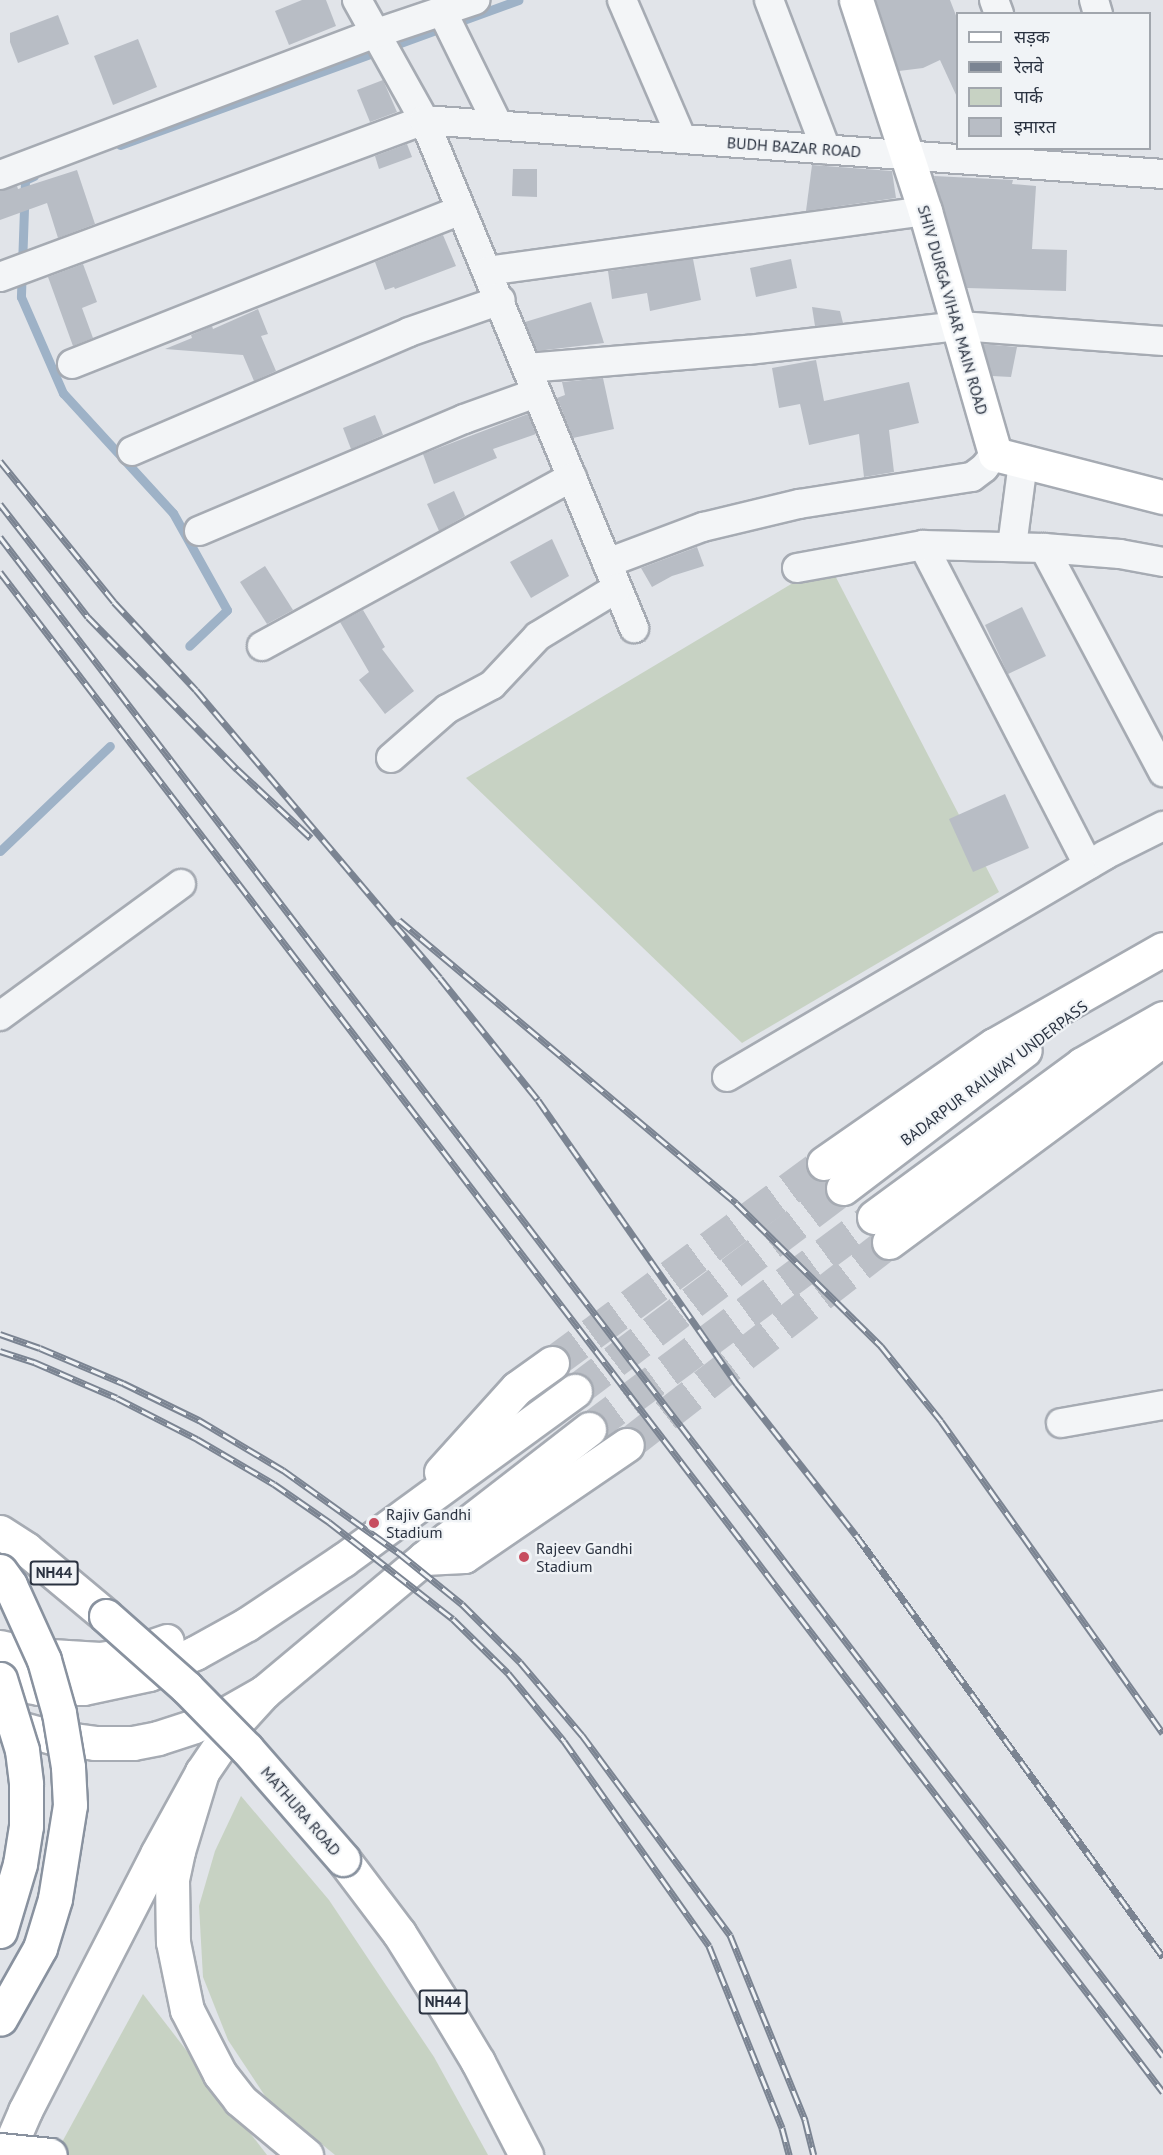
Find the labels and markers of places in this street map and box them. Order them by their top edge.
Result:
place label: Rajiv Gandhi Stadium [386,1504,472,1542]
marker: Rajiv Gandhi Stadium [367,1516,381,1530]
place label: Rajeev Gandhi Stadium [536,1538,633,1576]
marker: Rajeev Gandhi Stadium [517,1550,531,1564]

